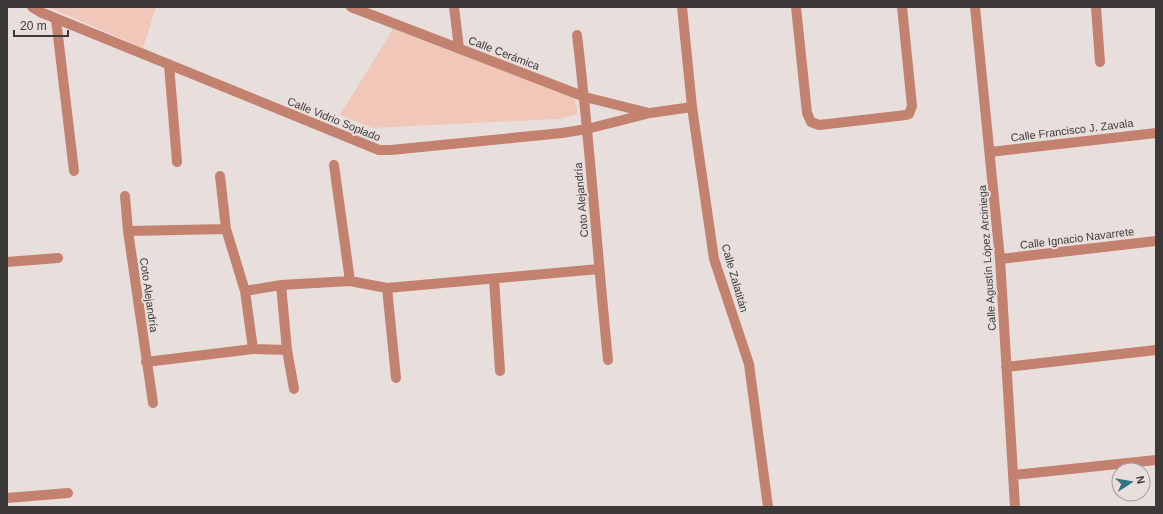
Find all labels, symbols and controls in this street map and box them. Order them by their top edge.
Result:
scale bar [14,12,68,38]
text: 20 m [20,19,47,33]
street label: Calle Cerámica [467,34,542,72]
street label: Calle Vidrio Soplado [286,95,382,143]
street label: Calle Francisco J. Zavala [1010,116,1135,143]
street label: Coto Alejandría [572,161,590,238]
street label: Calle Agustín López Arciniega [976,184,998,331]
street label: Calle Ignacio Navarrete [1019,225,1135,251]
street label: Calle Zalatitán [720,243,750,313]
street label: Coto Alejandría [138,257,160,334]
north arrow [1111,462,1151,502]
text: N [1134,475,1147,485]

